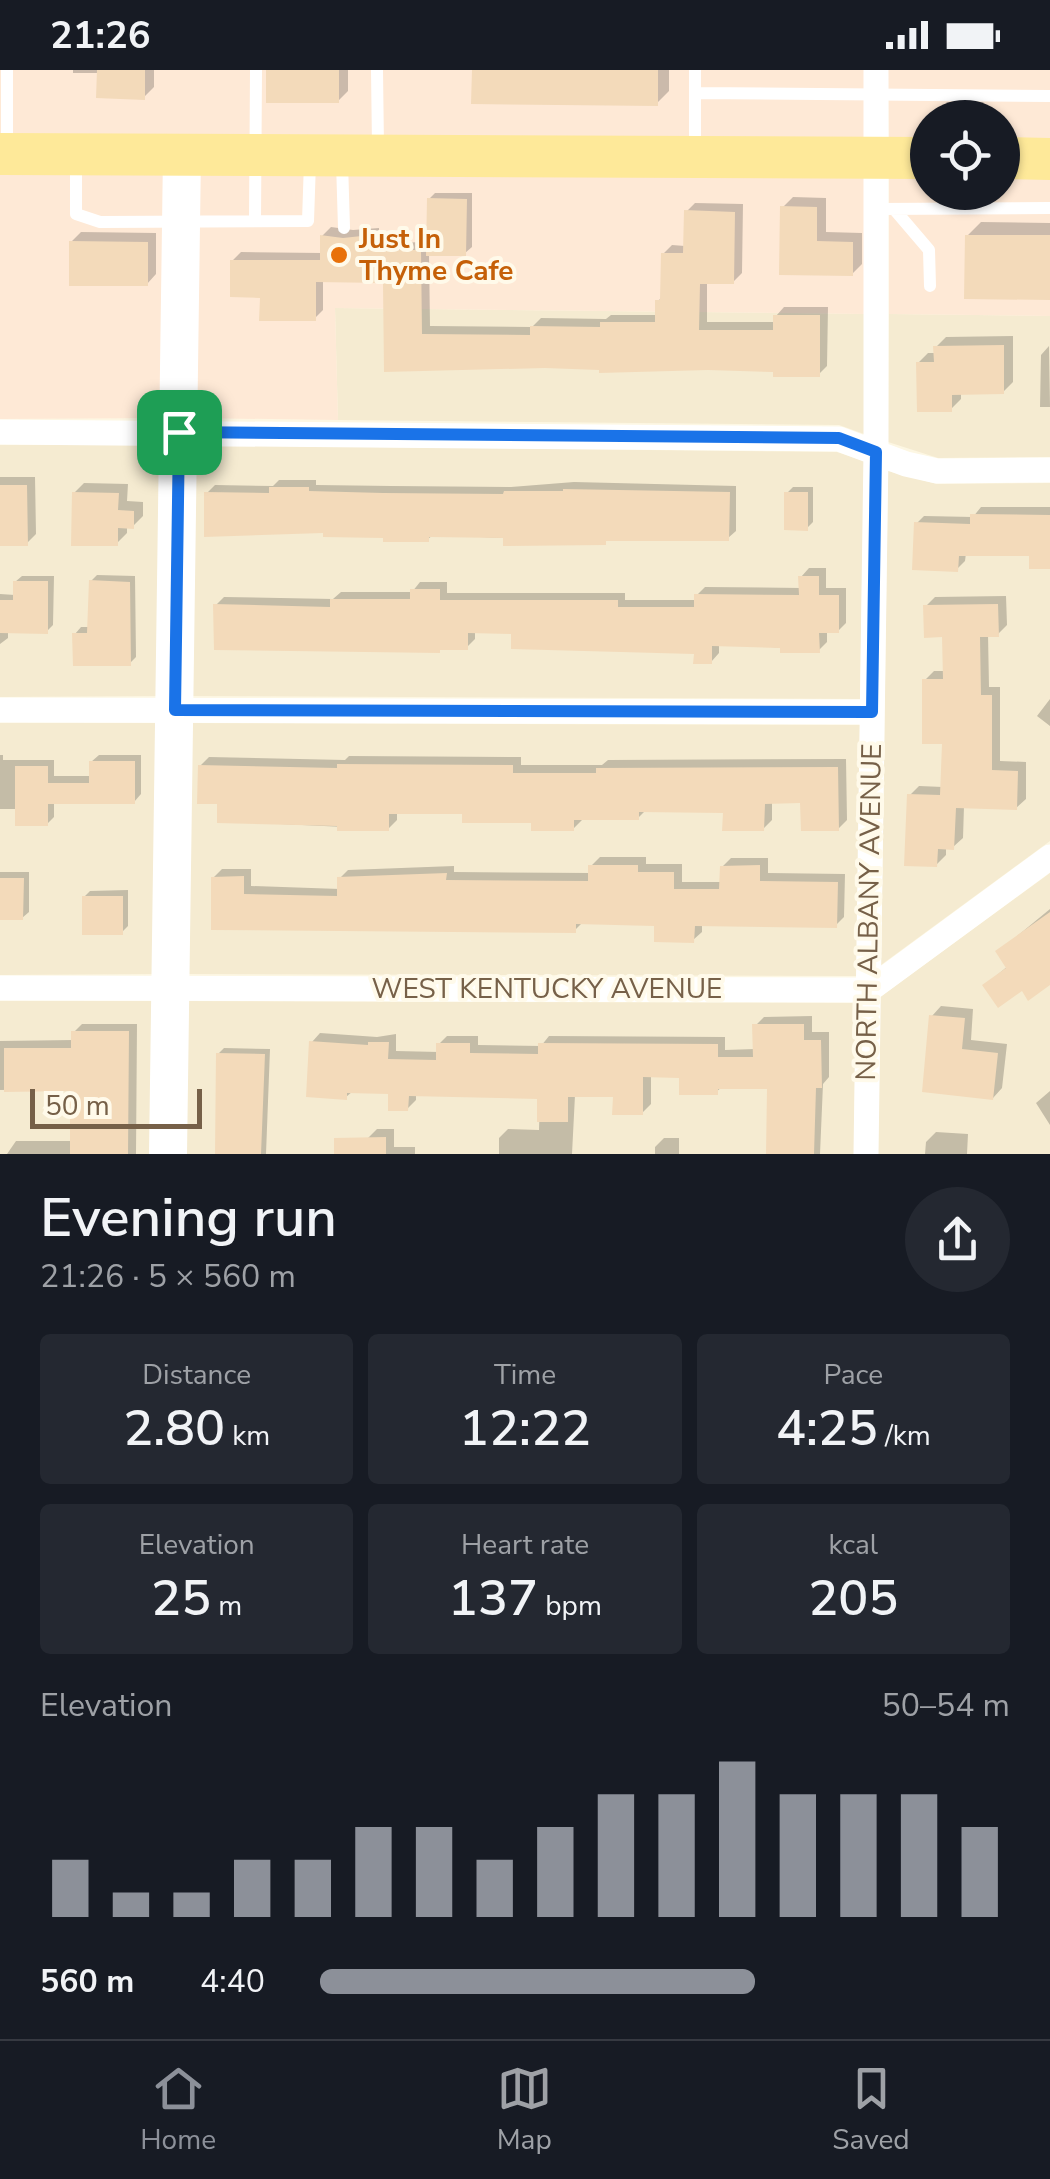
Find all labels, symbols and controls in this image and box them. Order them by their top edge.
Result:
text: 21:26 [50,10,151,61]
map controls [910,100,1020,210]
button: locate [910,100,1020,210]
place label: Just In Thyme Cafe [358,220,513,290]
marker: Just In Thyme Cafe [328,244,350,266]
pin [137,390,222,475]
icon: arrive [152,405,207,460]
street label: NORTH ALBANY AVENUE [847,743,891,1081]
street label: WEST KENTUCKY AVENUE [372,970,722,1008]
scale bar [30,1084,202,1128]
text: 50 m [45,1087,110,1125]
text: Evening run [40,1180,337,1255]
button: share [905,1187,1010,1292]
text: 21:26 · 5 × 560 m [40,1255,296,1298]
text: Distance [142,1356,251,1394]
text: Time [494,1356,556,1394]
text: Pace [824,1356,883,1394]
text: 2.80 [123,1394,225,1463]
text: 12:22 [459,1394,591,1463]
text: 4:25 [776,1394,878,1463]
text: km [225,1417,270,1455]
text: /km [878,1417,931,1455]
text: Elevation [139,1526,255,1564]
text: Heart rate [461,1526,589,1564]
text: kcal [829,1526,878,1564]
text: 25 [151,1564,211,1633]
text: 137 [448,1564,538,1633]
text: 205 [808,1564,898,1633]
text: m [211,1587,242,1625]
text: bpm [538,1587,602,1625]
text: Elevation [40,1684,173,1727]
text: 50–54 m [882,1684,1010,1727]
text: 560 m [40,1960,134,2003]
text: 4:40 [200,1960,265,2003]
tab: Home [140,2061,216,2159]
tab: Map [497,2061,552,2159]
tab: Saved [832,2061,910,2159]

